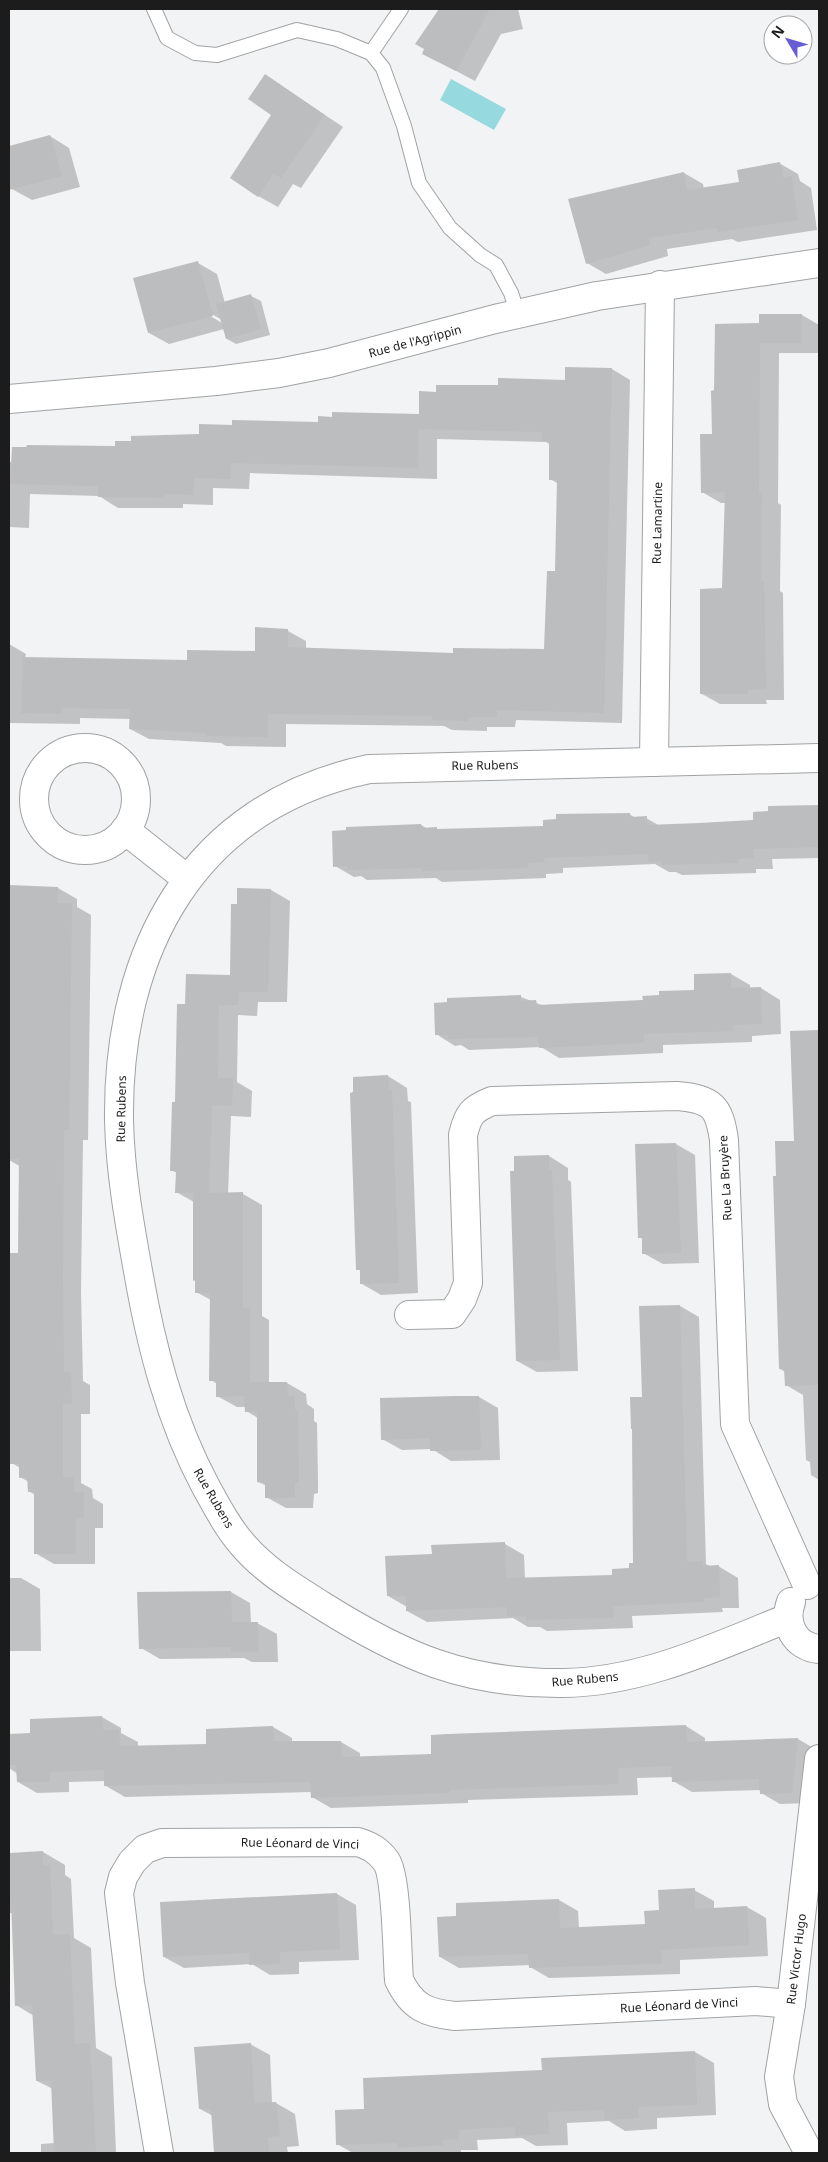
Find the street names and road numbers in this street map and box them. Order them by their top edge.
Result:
street label: Rue de l'Agrippin [367,320,463,362]
street label: Rue Lamartine [648,481,666,564]
street label: Rue Rubens [451,756,519,774]
street label: Rue Rubens [112,1075,130,1143]
street label: Rue La Bruyère [714,1135,736,1221]
street label: Rue Rubens [190,1465,238,1531]
street label: Rue Rubens [551,1668,619,1690]
street label: Rue Léonard de Vinci [241,1833,359,1853]
street label: Rue Victor Hugo [782,1913,810,2005]
street label: Rue Léonard de Vinci [619,1993,739,2017]

